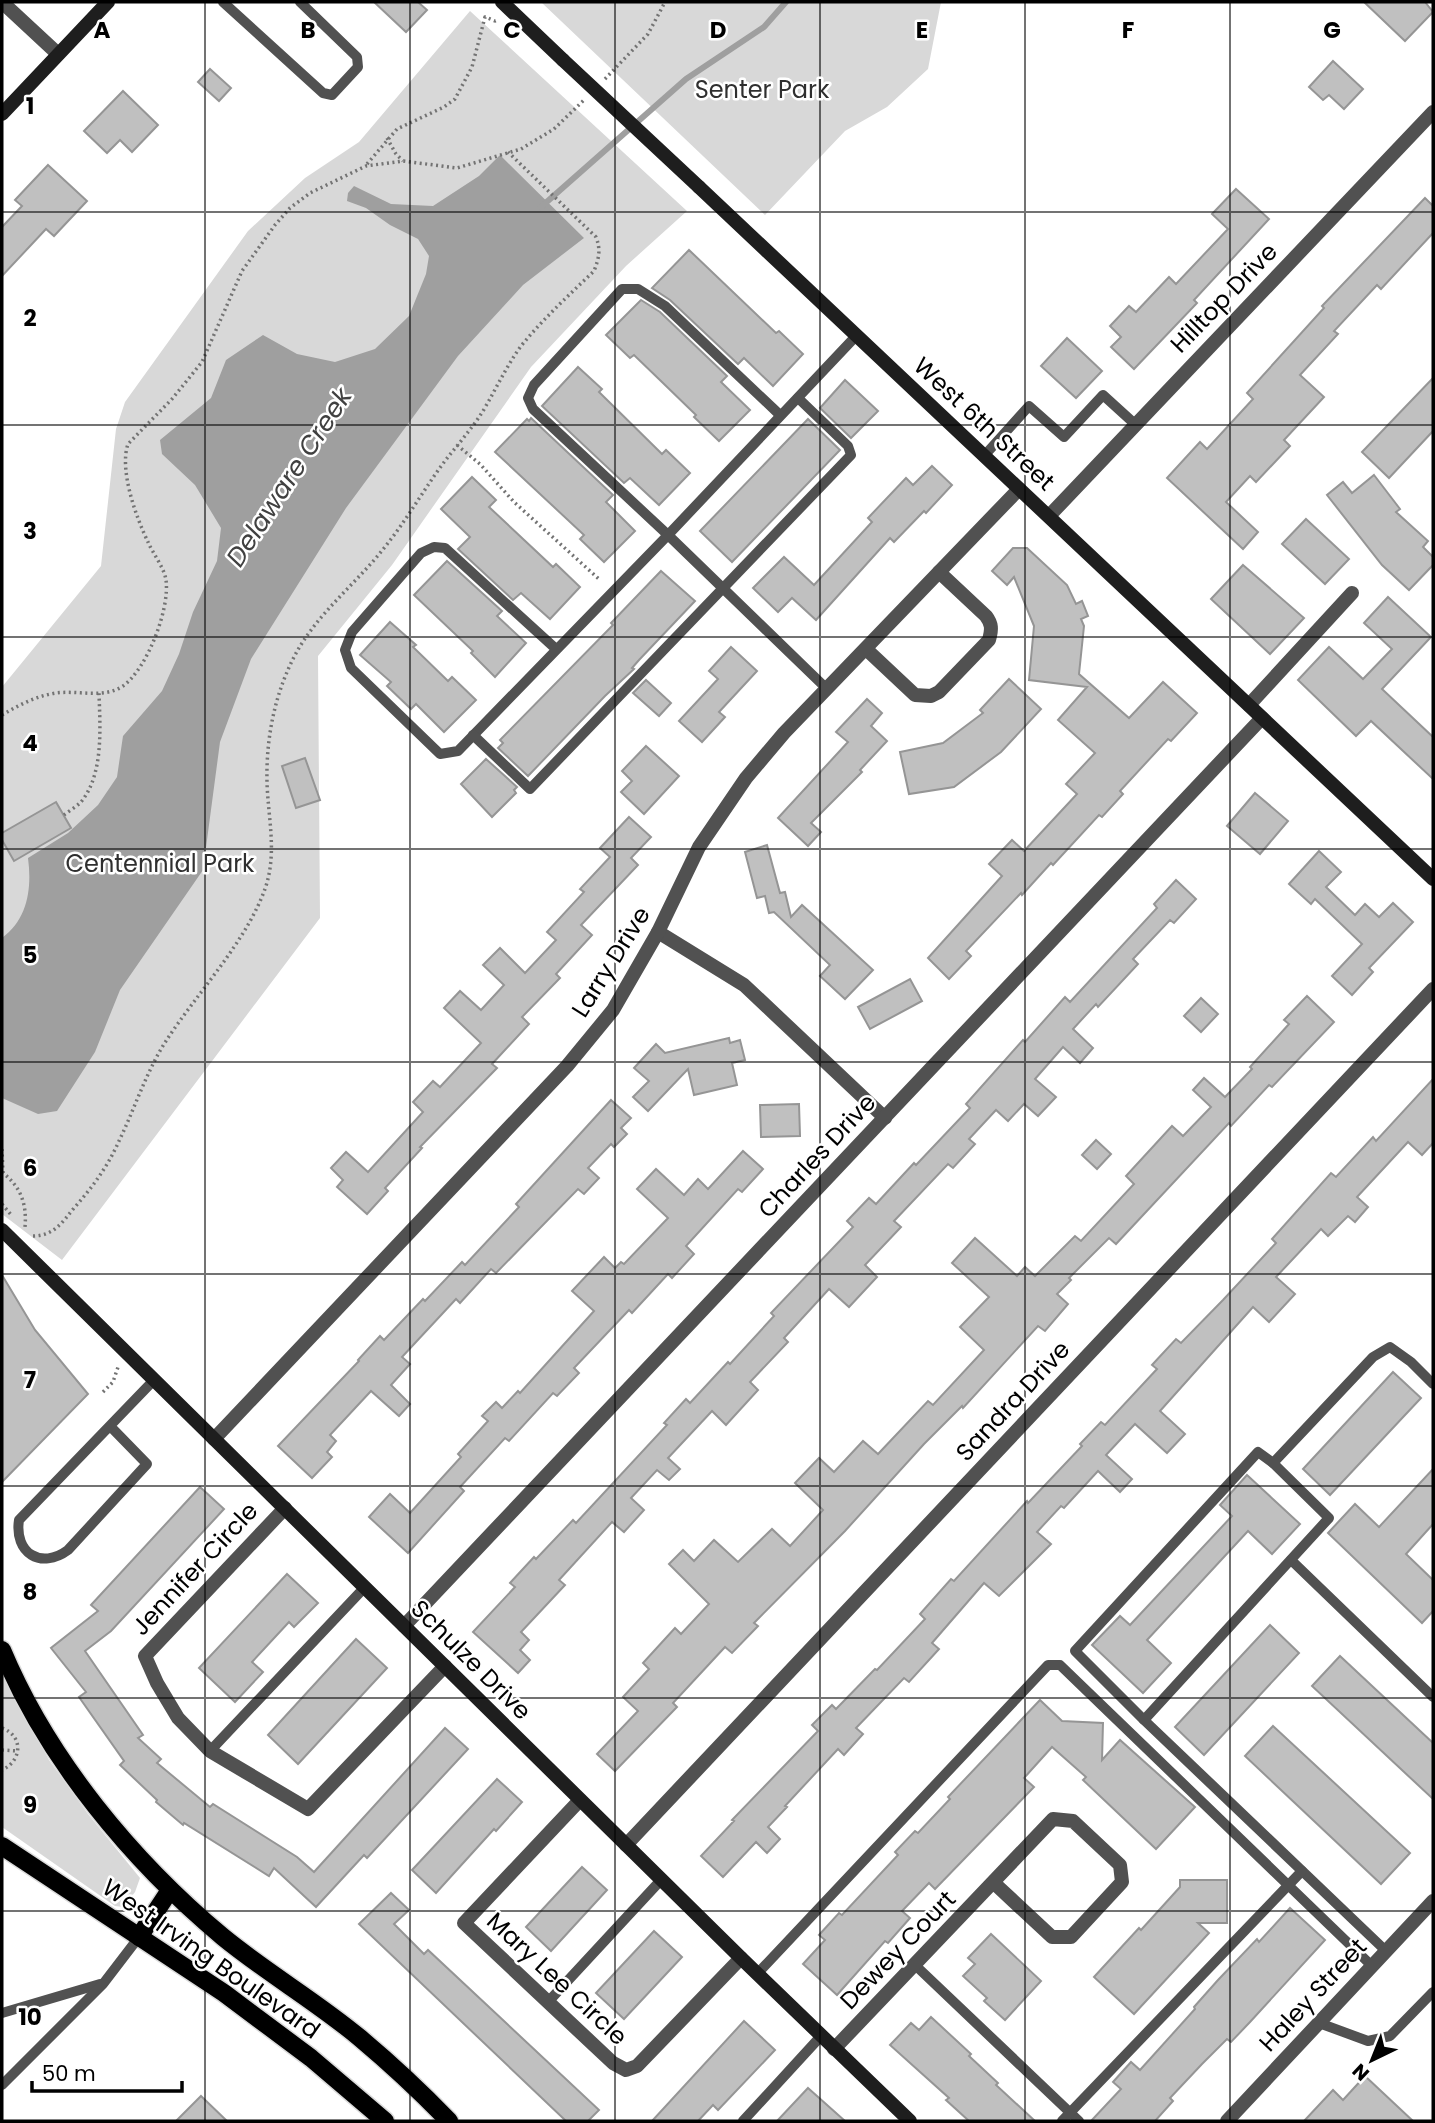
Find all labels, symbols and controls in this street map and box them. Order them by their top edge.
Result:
text: A [94,14,111,46]
text: B [300,14,316,46]
text: C [503,14,521,46]
text: D [710,14,726,46]
text: E [916,14,928,46]
text: F [1122,14,1134,46]
text: G [1323,14,1341,46]
park label: Senter Park [695,73,830,106]
text: 1 [26,90,34,122]
street label: Hilltop Drive [1163,235,1285,360]
text: 2 [23,302,37,334]
street label: West 6th Street [907,350,1062,498]
water label: Delaware Creek [218,379,361,573]
text: 3 [23,515,37,547]
text: 4 [22,727,38,759]
park label: Centennial Park [66,847,255,880]
street label: Larry Drive [564,900,658,1023]
text: 5 [23,939,37,971]
street label: Charles Drive [750,1086,883,1225]
text: 6 [23,1152,37,1184]
street label: Sandra Drive [948,1333,1077,1468]
text: 7 [24,1364,36,1396]
street label: Jennifer Circle [124,1495,265,1642]
text: 8 [23,1576,37,1608]
street label: Schulze Drive [404,1592,539,1727]
text: 9 [23,1789,37,1821]
street label: West Irving Boulevard [96,1871,327,2046]
street label: Dewey Court [833,1883,963,2016]
street label: Mary Lee Circle [480,1905,635,2052]
street label: Haley Street [1252,1931,1374,2059]
text: 10 [18,2001,42,2033]
north arrow [1337,2025,1407,2095]
scale bar [32,2050,182,2094]
text: N [1346,2057,1375,2087]
text: 50 m [42,2059,96,2088]

